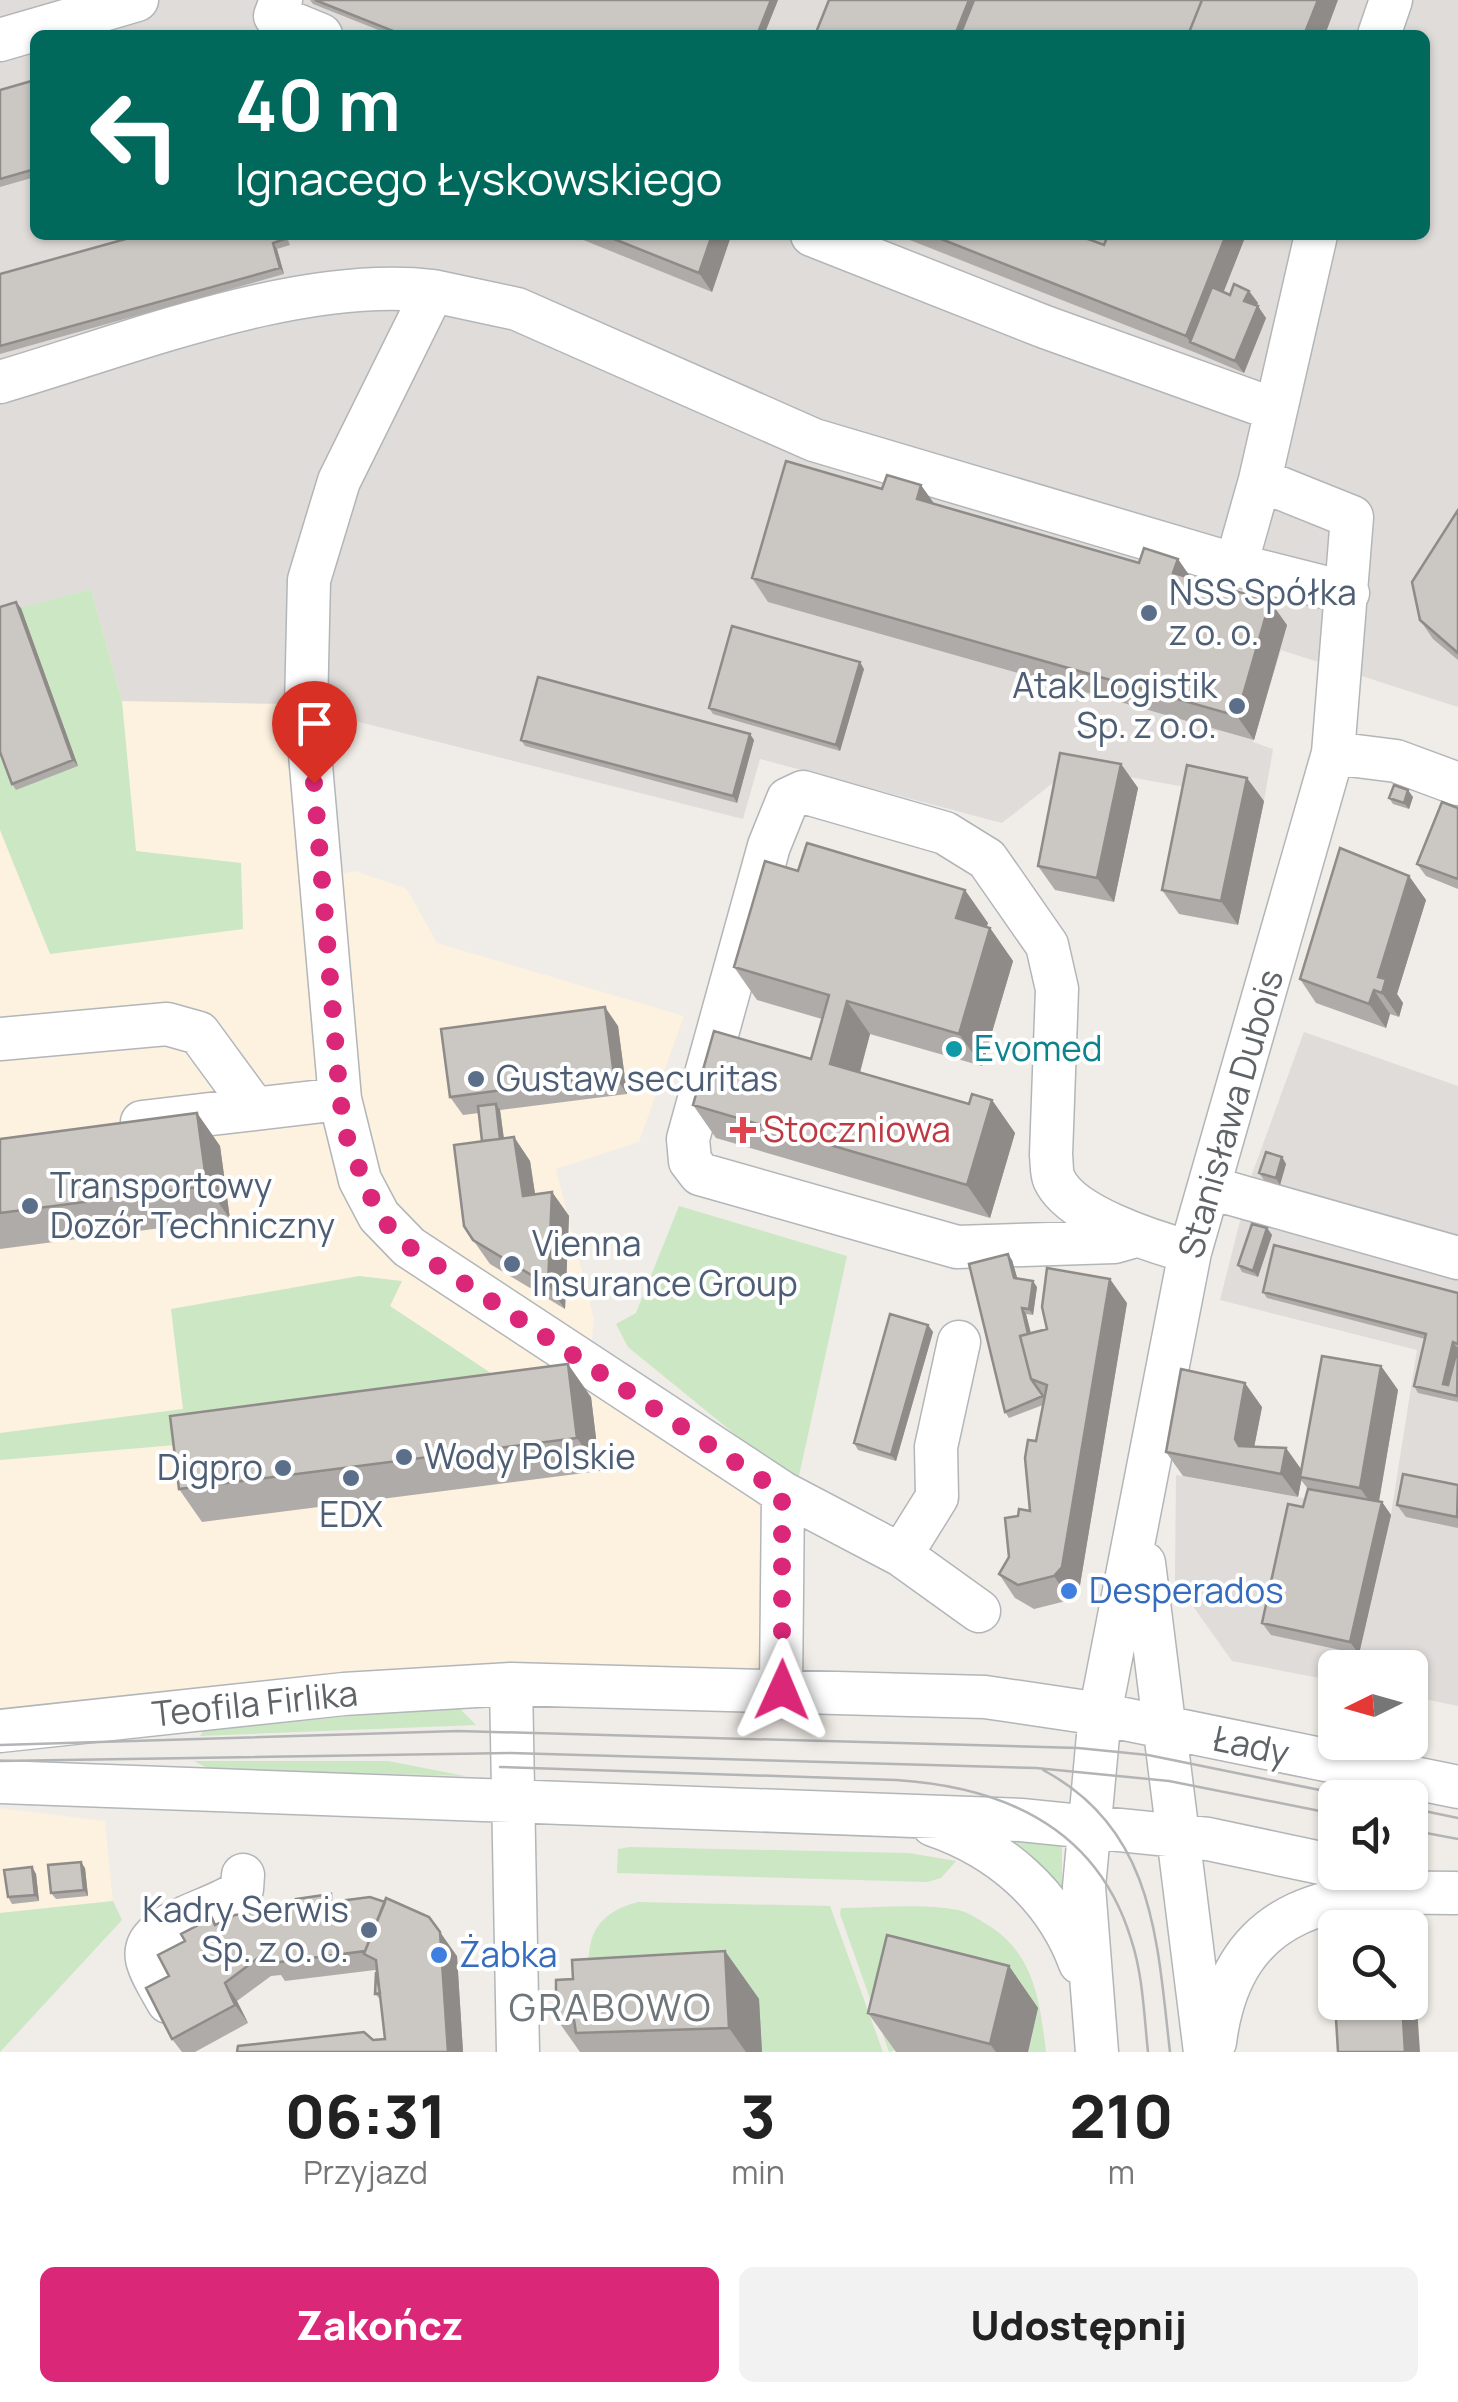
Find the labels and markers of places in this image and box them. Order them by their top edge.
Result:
place label: NSS Spółka z o. o. [1169,568,1357,656]
marker: NSS Spółka z o. o. [1138,602,1160,624]
place label: Atak Logistik Sp. z o.o. [1012,661,1219,749]
pin [272,681,357,784]
marker: Atak Logistik Sp. z o.o. [1226,695,1248,717]
place label: Evomed [974,1024,1103,1072]
marker: Evomed [943,1038,965,1060]
place label: Gustaw securitas [496,1054,778,1102]
marker: Gustaw securitas [465,1068,487,1090]
place label: Stoczniowa [763,1105,951,1153]
marker: Stoczniowa [732,1119,754,1141]
place label: Transportowy Dozór Techniczny [50,1161,335,1249]
marker: Transportowy Dozór Techniczny [19,1195,41,1217]
place label: Vienna Insurance Group [532,1219,798,1307]
marker: Vienna Insurance Group [501,1253,523,1275]
place label: Wody Polskie [424,1432,636,1480]
place label: Digpro [157,1443,263,1491]
marker: Wody Polskie [393,1446,415,1468]
marker: Digpro [272,1457,294,1479]
marker: EDX [340,1467,362,1489]
place label: EDX [319,1490,383,1538]
place label: Desperados [1089,1566,1284,1614]
marker: Desperados [1058,1580,1080,1602]
place label: Kadry Serwis Sp. z o. o. [142,1885,349,1973]
marker: Kadry Serwis Sp. z o. o. [358,1919,380,1941]
place label: Żabka [459,1930,557,1978]
marker: Żabka [428,1944,450,1966]

